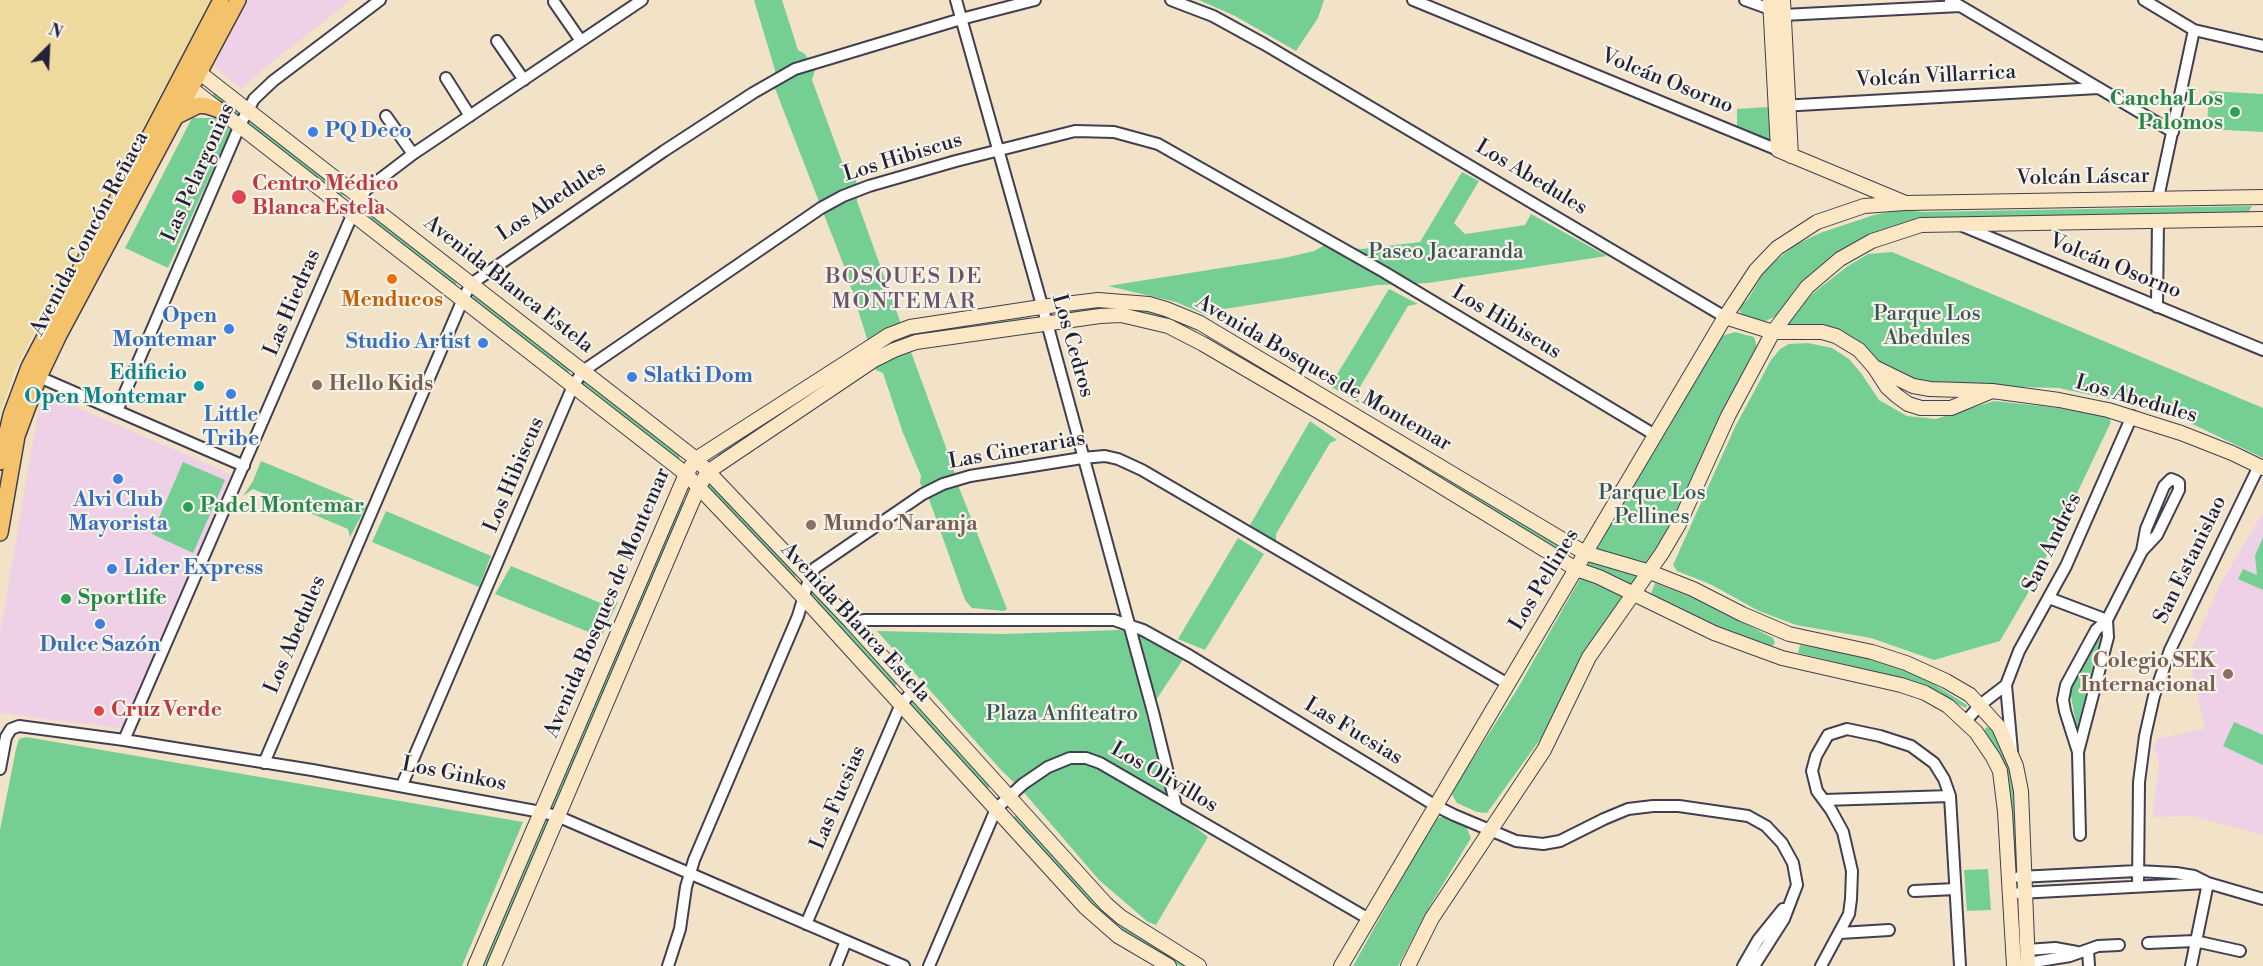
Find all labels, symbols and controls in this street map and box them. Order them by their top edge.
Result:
north arrow [18,18,78,78]
text: N [45,20,65,43]
street label: Volcán Osorno [1597,44,1737,120]
street label: Volcán Villarrica [1855,60,2017,94]
place label: Cancha Los Palomos [2110,87,2223,137]
street label: Las Pelargonias [157,100,241,246]
marker: Cancha Los Palomos [2228,105,2242,119]
place label: PQ Deco [325,119,412,145]
marker: PQ Deco [306,125,320,139]
street label: Avenida Concón Reñaca [25,128,155,340]
street label: Los Hibiscus [841,128,965,188]
street label: Los Abedules [1471,135,1591,221]
street label: Los Abedules [493,156,611,248]
street label: Volcán Láscar [2016,164,2150,192]
place label: Centro Médico Blanca Estela [252,172,399,222]
marker: Centro Médico Blanca Estela [230,188,248,206]
street label: Avenida Blanca Estela [418,211,598,359]
street label: Volcán Osorno [2045,229,2185,305]
park label: Paseo Jacaranda [1368,240,1524,266]
street label: Las Hiedras [259,246,327,360]
district label: BOSQUES DE MONTEMAR [825,265,983,316]
marker: Menducos [385,272,399,286]
street label: Los Hibiscus [1447,281,1565,365]
place label: Menducos [341,288,443,314]
street label: Avenida Bosques de Montemar [1191,290,1455,458]
street label: Los Cedros [1045,292,1099,400]
park label: Parque Los Abedules [1873,302,1981,352]
place label: Open Montemar [112,304,217,354]
marker: Open Montemar [222,322,236,336]
place label: Studio Artist [346,330,471,356]
marker: Studio Artist [476,336,490,350]
place label: Edificio Open Montemar [24,361,187,411]
place label: Slatki Dom [644,364,753,390]
marker: Slatki Dom [625,370,639,384]
street label: Los Abedules [2072,371,2200,429]
place label: Hello Kids [329,372,433,398]
marker: Hello Kids [310,378,324,392]
marker: Edificio Open Montemar [192,379,206,393]
marker: Little Tribe [224,387,238,401]
place label: Little Tribe [203,403,259,453]
street label: Los Hibiscus [479,414,551,536]
street label: Las Cinerarias [947,427,1087,475]
street label: Avenida Bosques de Montemar [540,464,676,742]
marker: Alvi Club Mayorista [111,472,125,486]
park label: Parque Los Pellines [1598,481,1706,531]
place label: Alvi Club Mayorista [68,488,168,538]
street label: San Andrés [2018,489,2088,597]
street label: San Estanislao [2149,492,2233,628]
place label: Padel Montemar [200,494,364,520]
marker: Padel Montemar [181,500,195,514]
place label: Mundo Naranja [823,512,978,538]
marker: Mundo Naranja [804,518,818,532]
street label: Los Pellines [1505,524,1585,636]
street label: Avenida Blanca Estela [775,538,935,708]
place label: Lider Express [124,556,263,582]
marker: Lider Express [105,562,119,576]
street label: Los Abedules [260,572,332,698]
place label: Sportlife [78,586,167,612]
marker: Sportlife [59,592,73,606]
marker: Dulce Sazón [93,617,107,631]
place label: Dulce Sazón [40,633,160,659]
place label: Colegio SEK Internacional [2080,649,2216,699]
marker: Colegio SEK Internacional [2221,667,2235,681]
street label: Las Fucsias [1299,693,1407,771]
place label: Cruz Verde [111,698,222,724]
park label: Plaza Anfiteatro [986,702,1138,728]
marker: Cruz Verde [92,704,106,718]
street label: Los Olivillos [1106,737,1222,819]
street label: Las Fucsias [806,742,872,854]
street label: Los Ginkos [400,753,508,797]

